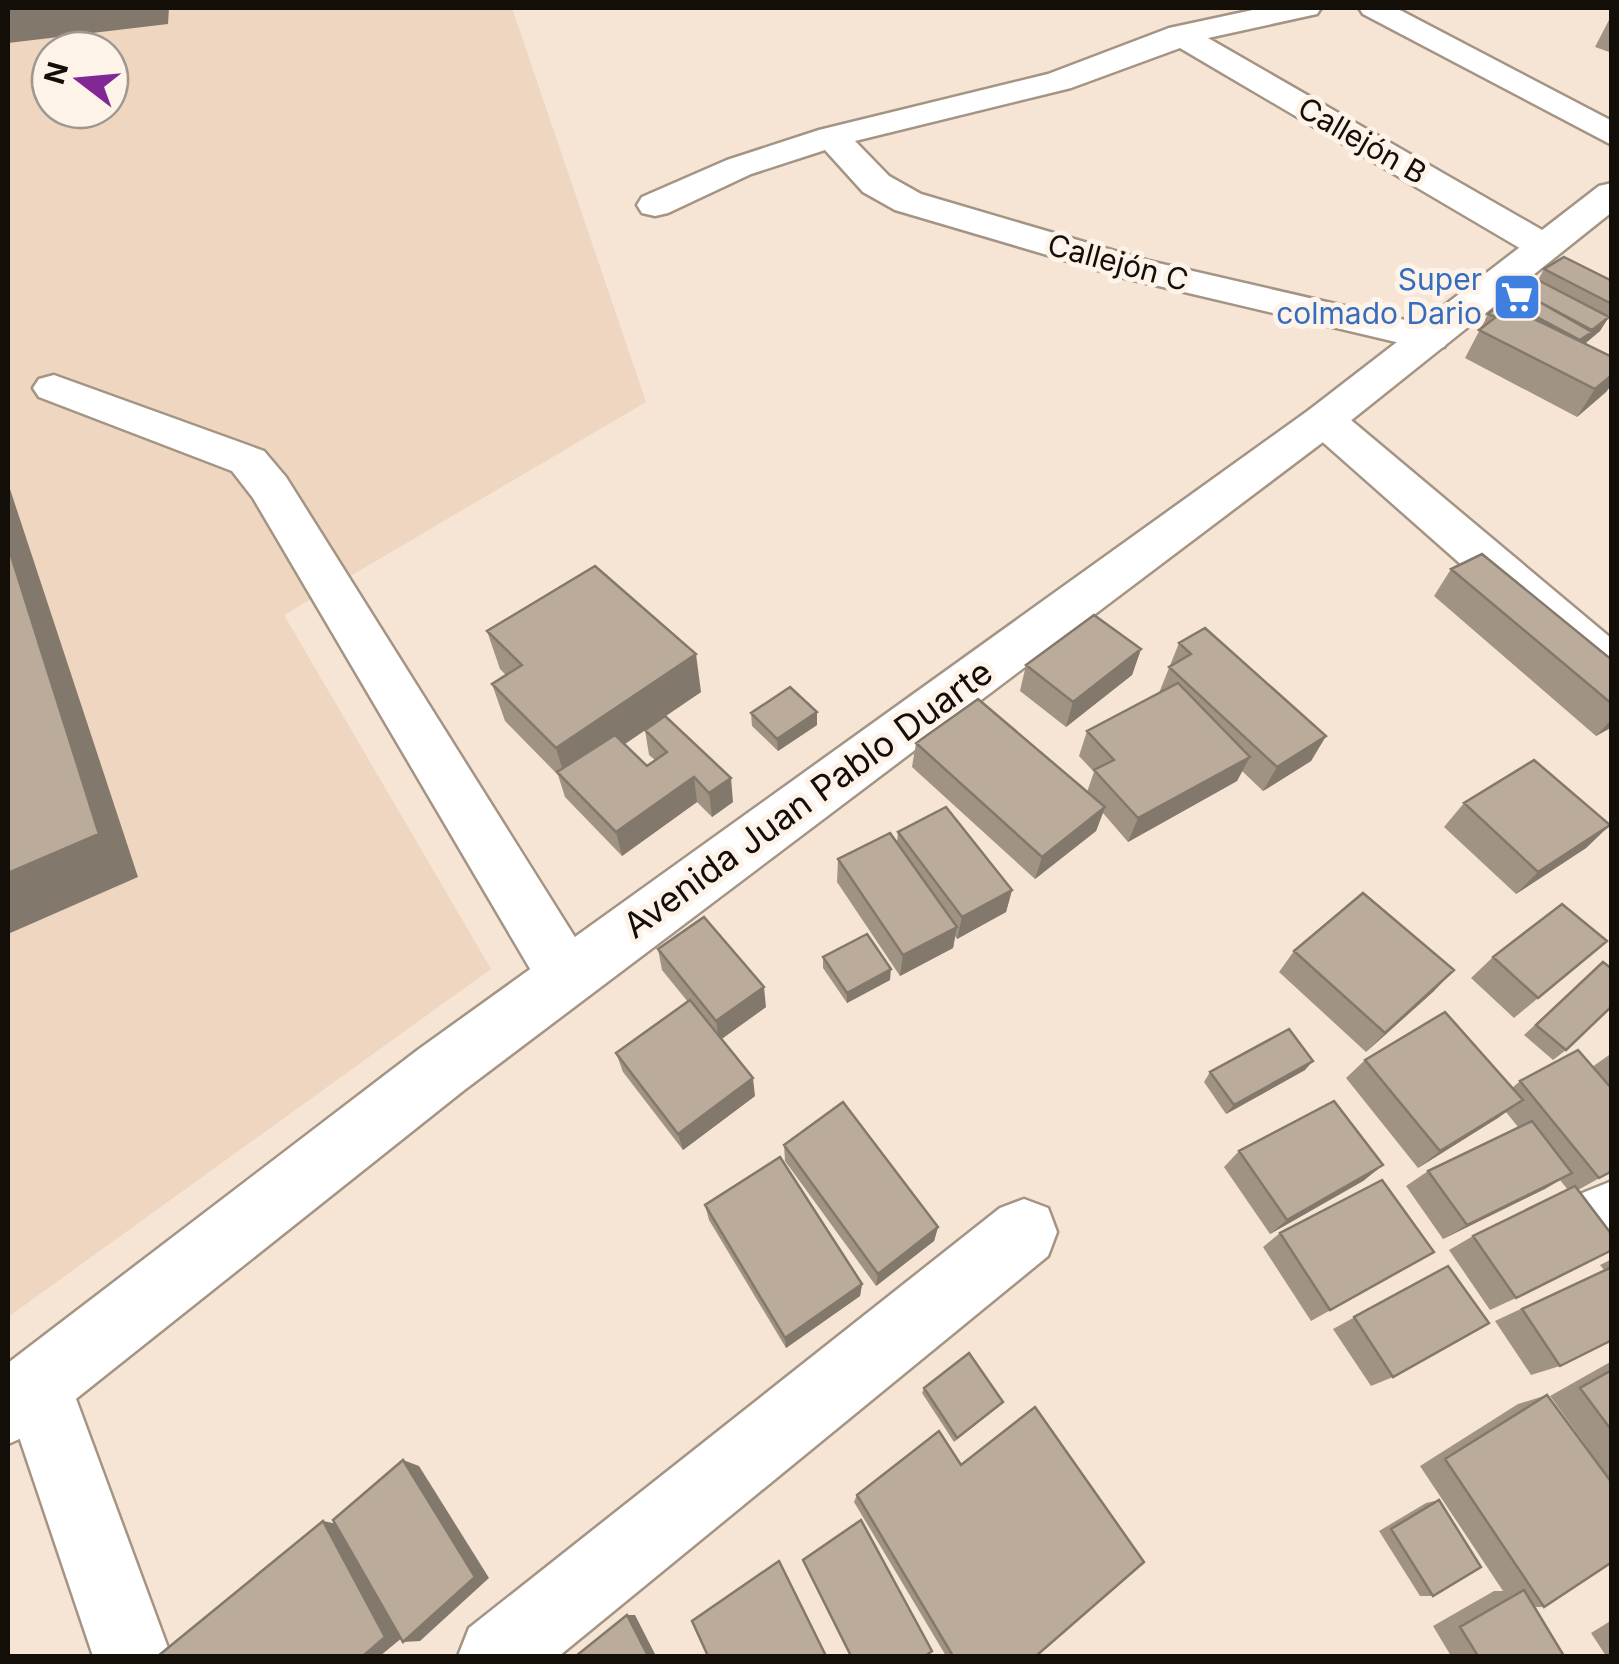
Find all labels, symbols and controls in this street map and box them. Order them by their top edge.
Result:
north arrow [30,30,130,130]
text: N [37,58,75,88]
street label: Callejón B [1292,89,1433,191]
street label: Callejón C [1044,226,1193,298]
place label: Super colmado Dario [1276,261,1482,331]
supermarket icon: Super colmado Dario [1491,271,1543,323]
street label: Avenida Juan Pablo Duarte [615,650,1000,946]

